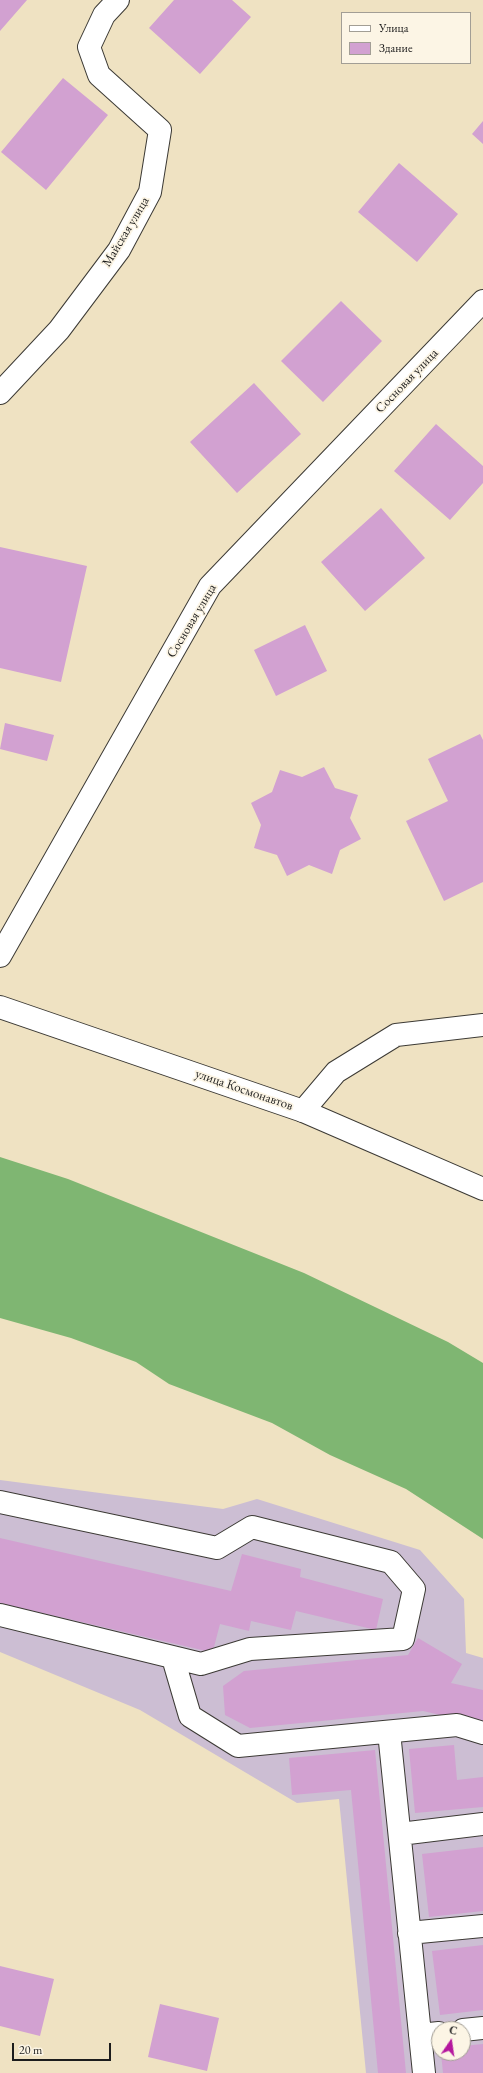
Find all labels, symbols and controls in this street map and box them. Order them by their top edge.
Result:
legend [341,12,471,64]
text: Улица [379,20,409,36]
text: Здание [379,40,413,56]
street label: Майская улица [99,194,153,270]
street label: Сосновая улица [372,346,442,416]
street label: Сосновая улица [164,581,220,661]
street label: улица Космонавтов [193,1066,295,1114]
north arrow [431,2021,471,2061]
text: С [448,2023,459,2038]
scale bar [14,2035,113,2061]
text: 20 m [19,2042,42,2058]

